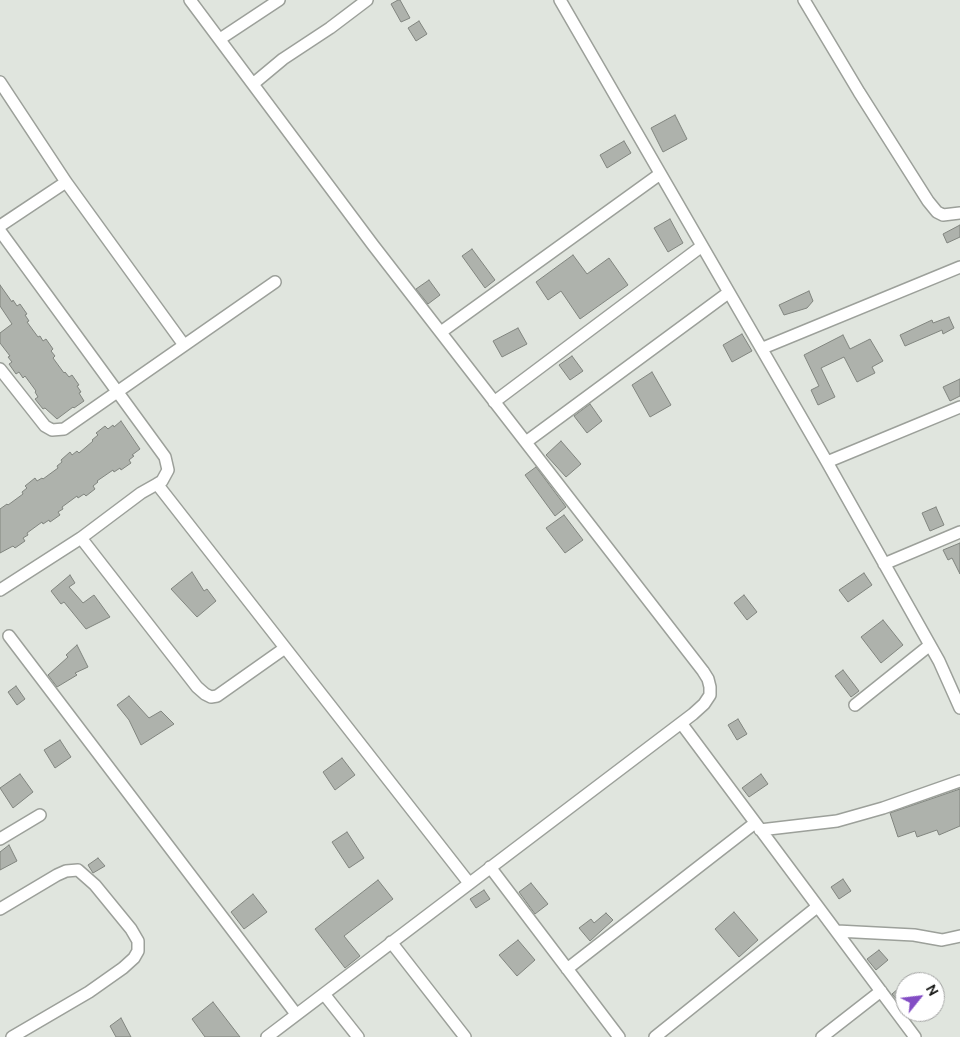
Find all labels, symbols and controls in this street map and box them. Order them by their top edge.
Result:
north arrow [895,972,945,1022]
text: N [923,982,942,999]

